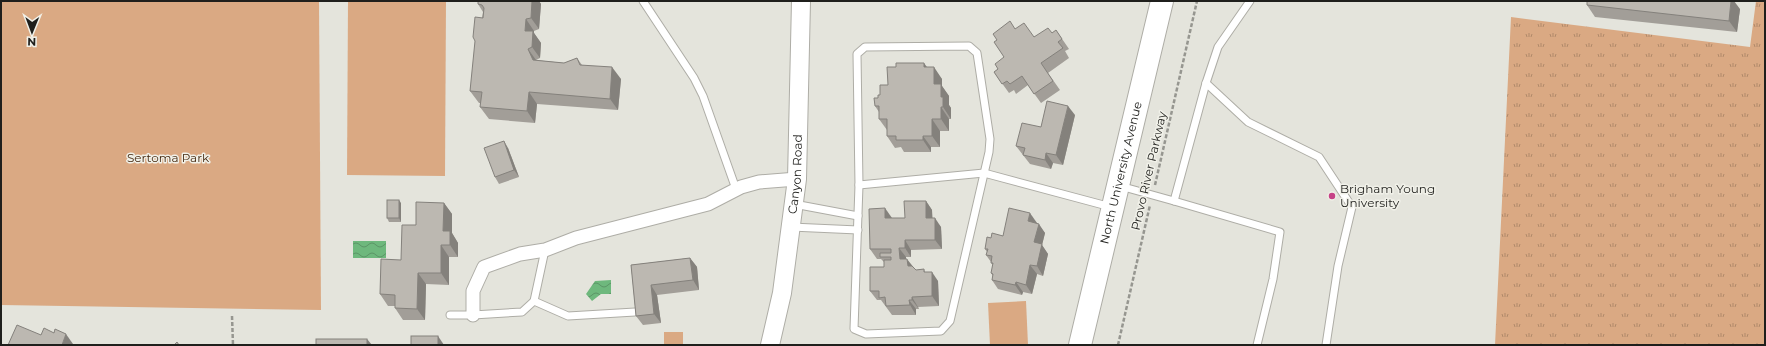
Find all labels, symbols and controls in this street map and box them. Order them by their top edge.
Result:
north arrow [12,12,52,52]
text: N [27,35,36,49]
street label: North University Avenue [1096,100,1145,246]
street label: Provo River Parkway [1128,110,1170,232]
street label: Canyon Road [784,134,805,215]
park label: Sertoma Park [127,150,210,165]
place label: Brigham Young University [1340,181,1435,210]
marker: Brigham Young University [1327,191,1337,201]

